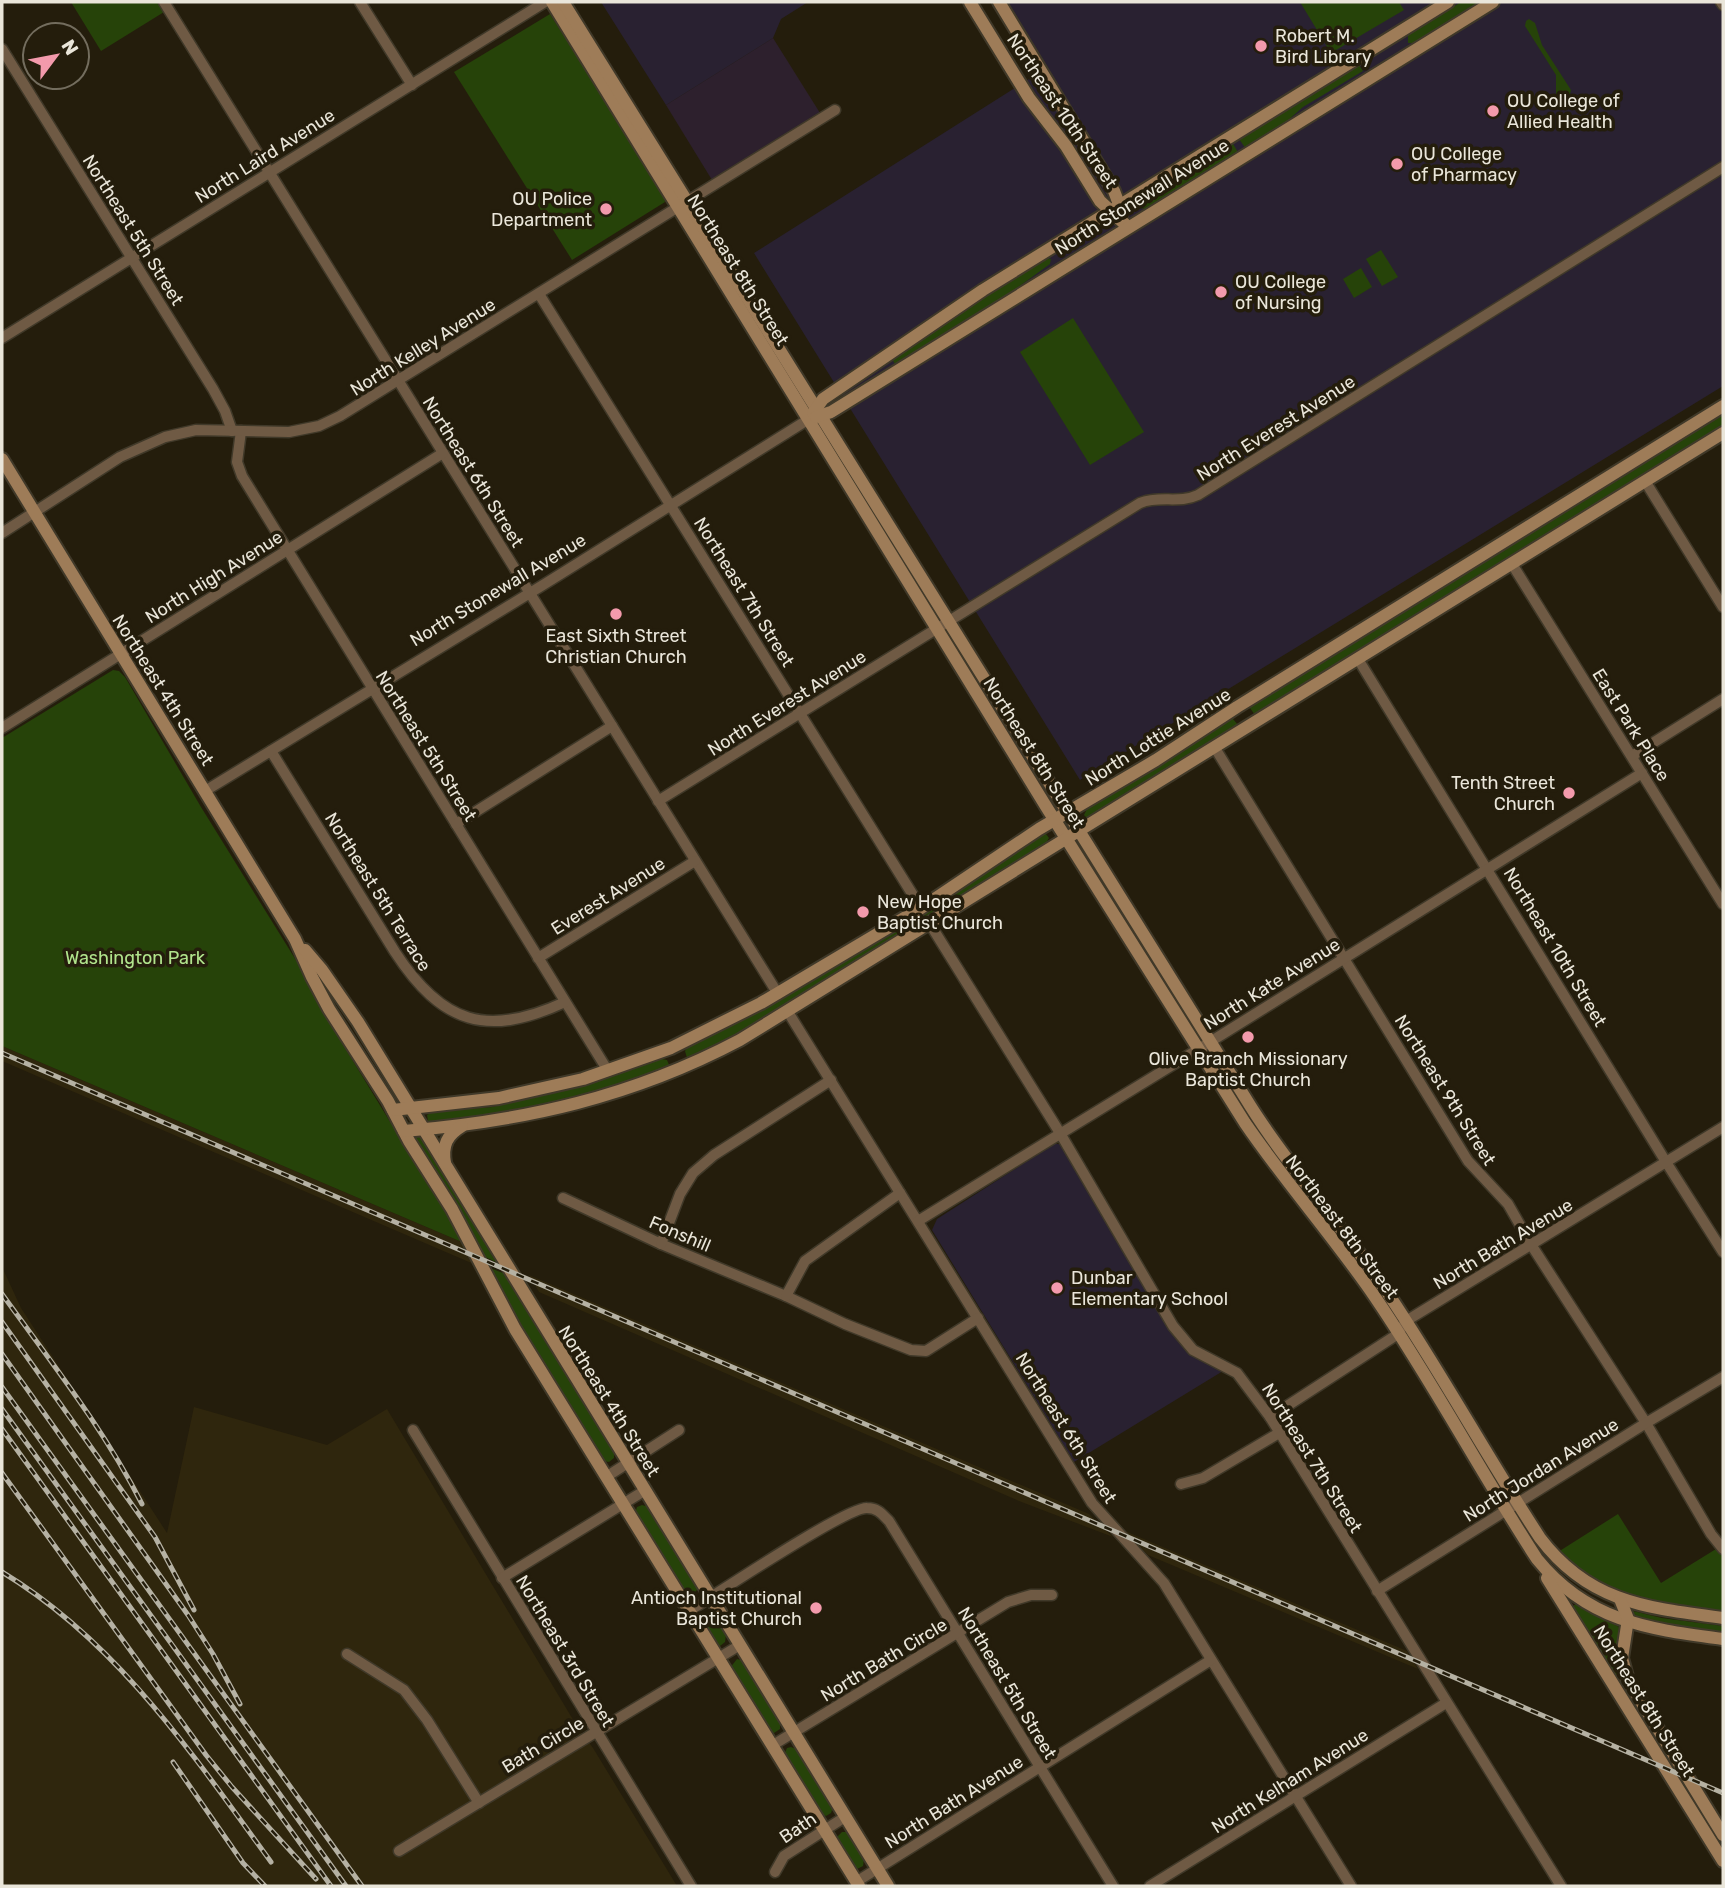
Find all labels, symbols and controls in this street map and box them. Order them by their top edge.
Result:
north arrow [21,21,91,91]
place label: Robert M. Bird Library [1275,25,1372,68]
street label: Northeast 10th Street [1002,29,1122,193]
text: N [57,35,83,59]
marker: Robert M. Bird Library [1253,38,1269,54]
place label: OU College of Allied Health [1507,90,1620,133]
marker: OU College of Allied Health [1485,103,1501,119]
street label: North Laird Avenue [191,104,339,208]
street label: North Stonewall Avenue [1051,134,1233,260]
place label: OU College of Pharmacy [1411,143,1517,186]
street label: Northeast 5th Street [78,151,188,309]
marker: OU College of Pharmacy [1389,156,1405,172]
place label: OU Police Department [491,188,592,231]
street label: Northeast 8th Street [683,190,793,350]
marker: OU Police Department [598,201,614,217]
place label: OU College of Nursing [1235,271,1326,314]
marker: OU College of Nursing [1213,284,1229,300]
street label: North Kelley Avenue [346,293,500,401]
street label: North Everest Avenue [1193,370,1359,486]
street label: Northeast 6th Street [418,393,528,551]
street label: Northeast 7th Street [689,513,799,671]
street label: North High Avenue [141,526,287,628]
street label: North Stonewall Avenue [406,529,590,651]
marker: East Sixth Street Christian Church [608,606,624,622]
street label: Northeast 4th Street [108,610,218,770]
place label: East Sixth Street Christian Church [545,625,687,668]
street label: North Everest Avenue [704,645,870,761]
street label: East Park Place [1587,664,1675,786]
street label: Northeast 5th Street [371,667,481,825]
street label: Northeast 8th Street [979,673,1089,833]
street label: North Lottie Avenue [1081,683,1235,791]
place label: Tenth Street Church [1451,772,1555,815]
marker: Tenth Street Church [1561,785,1577,801]
street label: Northeast 5th Terrace [320,808,436,976]
street label: Everest Avenue [547,852,669,940]
street label: Northeast 10th Street [1499,863,1611,1031]
place label: New Hope Baptist Church [877,891,1003,934]
marker: New Hope Baptist Church [855,904,871,920]
street label: North Kate Avenue [1200,933,1344,1035]
park label: Washington Park [65,947,206,969]
street label: Northeast 9th Street [1390,1011,1500,1169]
marker: Olive Branch Missionary Baptist Church [1240,1029,1256,1045]
place label: Olive Branch Missionary Baptist Church [1148,1048,1348,1091]
street label: Northeast 8th Street [1281,1151,1403,1303]
street label: North Bath Avenue [1429,1194,1577,1294]
street label: Fonshill [646,1211,714,1257]
place label: Dunbar Elementary School [1071,1267,1228,1310]
marker: Dunbar Elementary School [1049,1280,1065,1296]
street label: Northeast 4th Street [554,1321,664,1481]
street label: Northeast 6th Street [1011,1349,1121,1507]
street label: Northeast 7th Street [1257,1379,1367,1537]
street label: North Jordan Avenue [1459,1413,1623,1527]
street label: Northeast 3rd Street [511,1571,619,1731]
place label: Antioch Institutional Baptist Church [631,1587,802,1630]
marker: Antioch Institutional Baptist Church [808,1600,824,1616]
street label: Northeast 5th Street [953,1603,1061,1763]
street label: North Bath Circle [817,1614,951,1706]
street label: Northeast 8th Street [1589,1621,1699,1781]
street label: Bath Circle [498,1712,588,1778]
street label: North Kelham Avenue [1208,1724,1372,1838]
street label: North Bath Avenue [881,1751,1027,1853]
street label: Bath [775,1808,821,1848]

